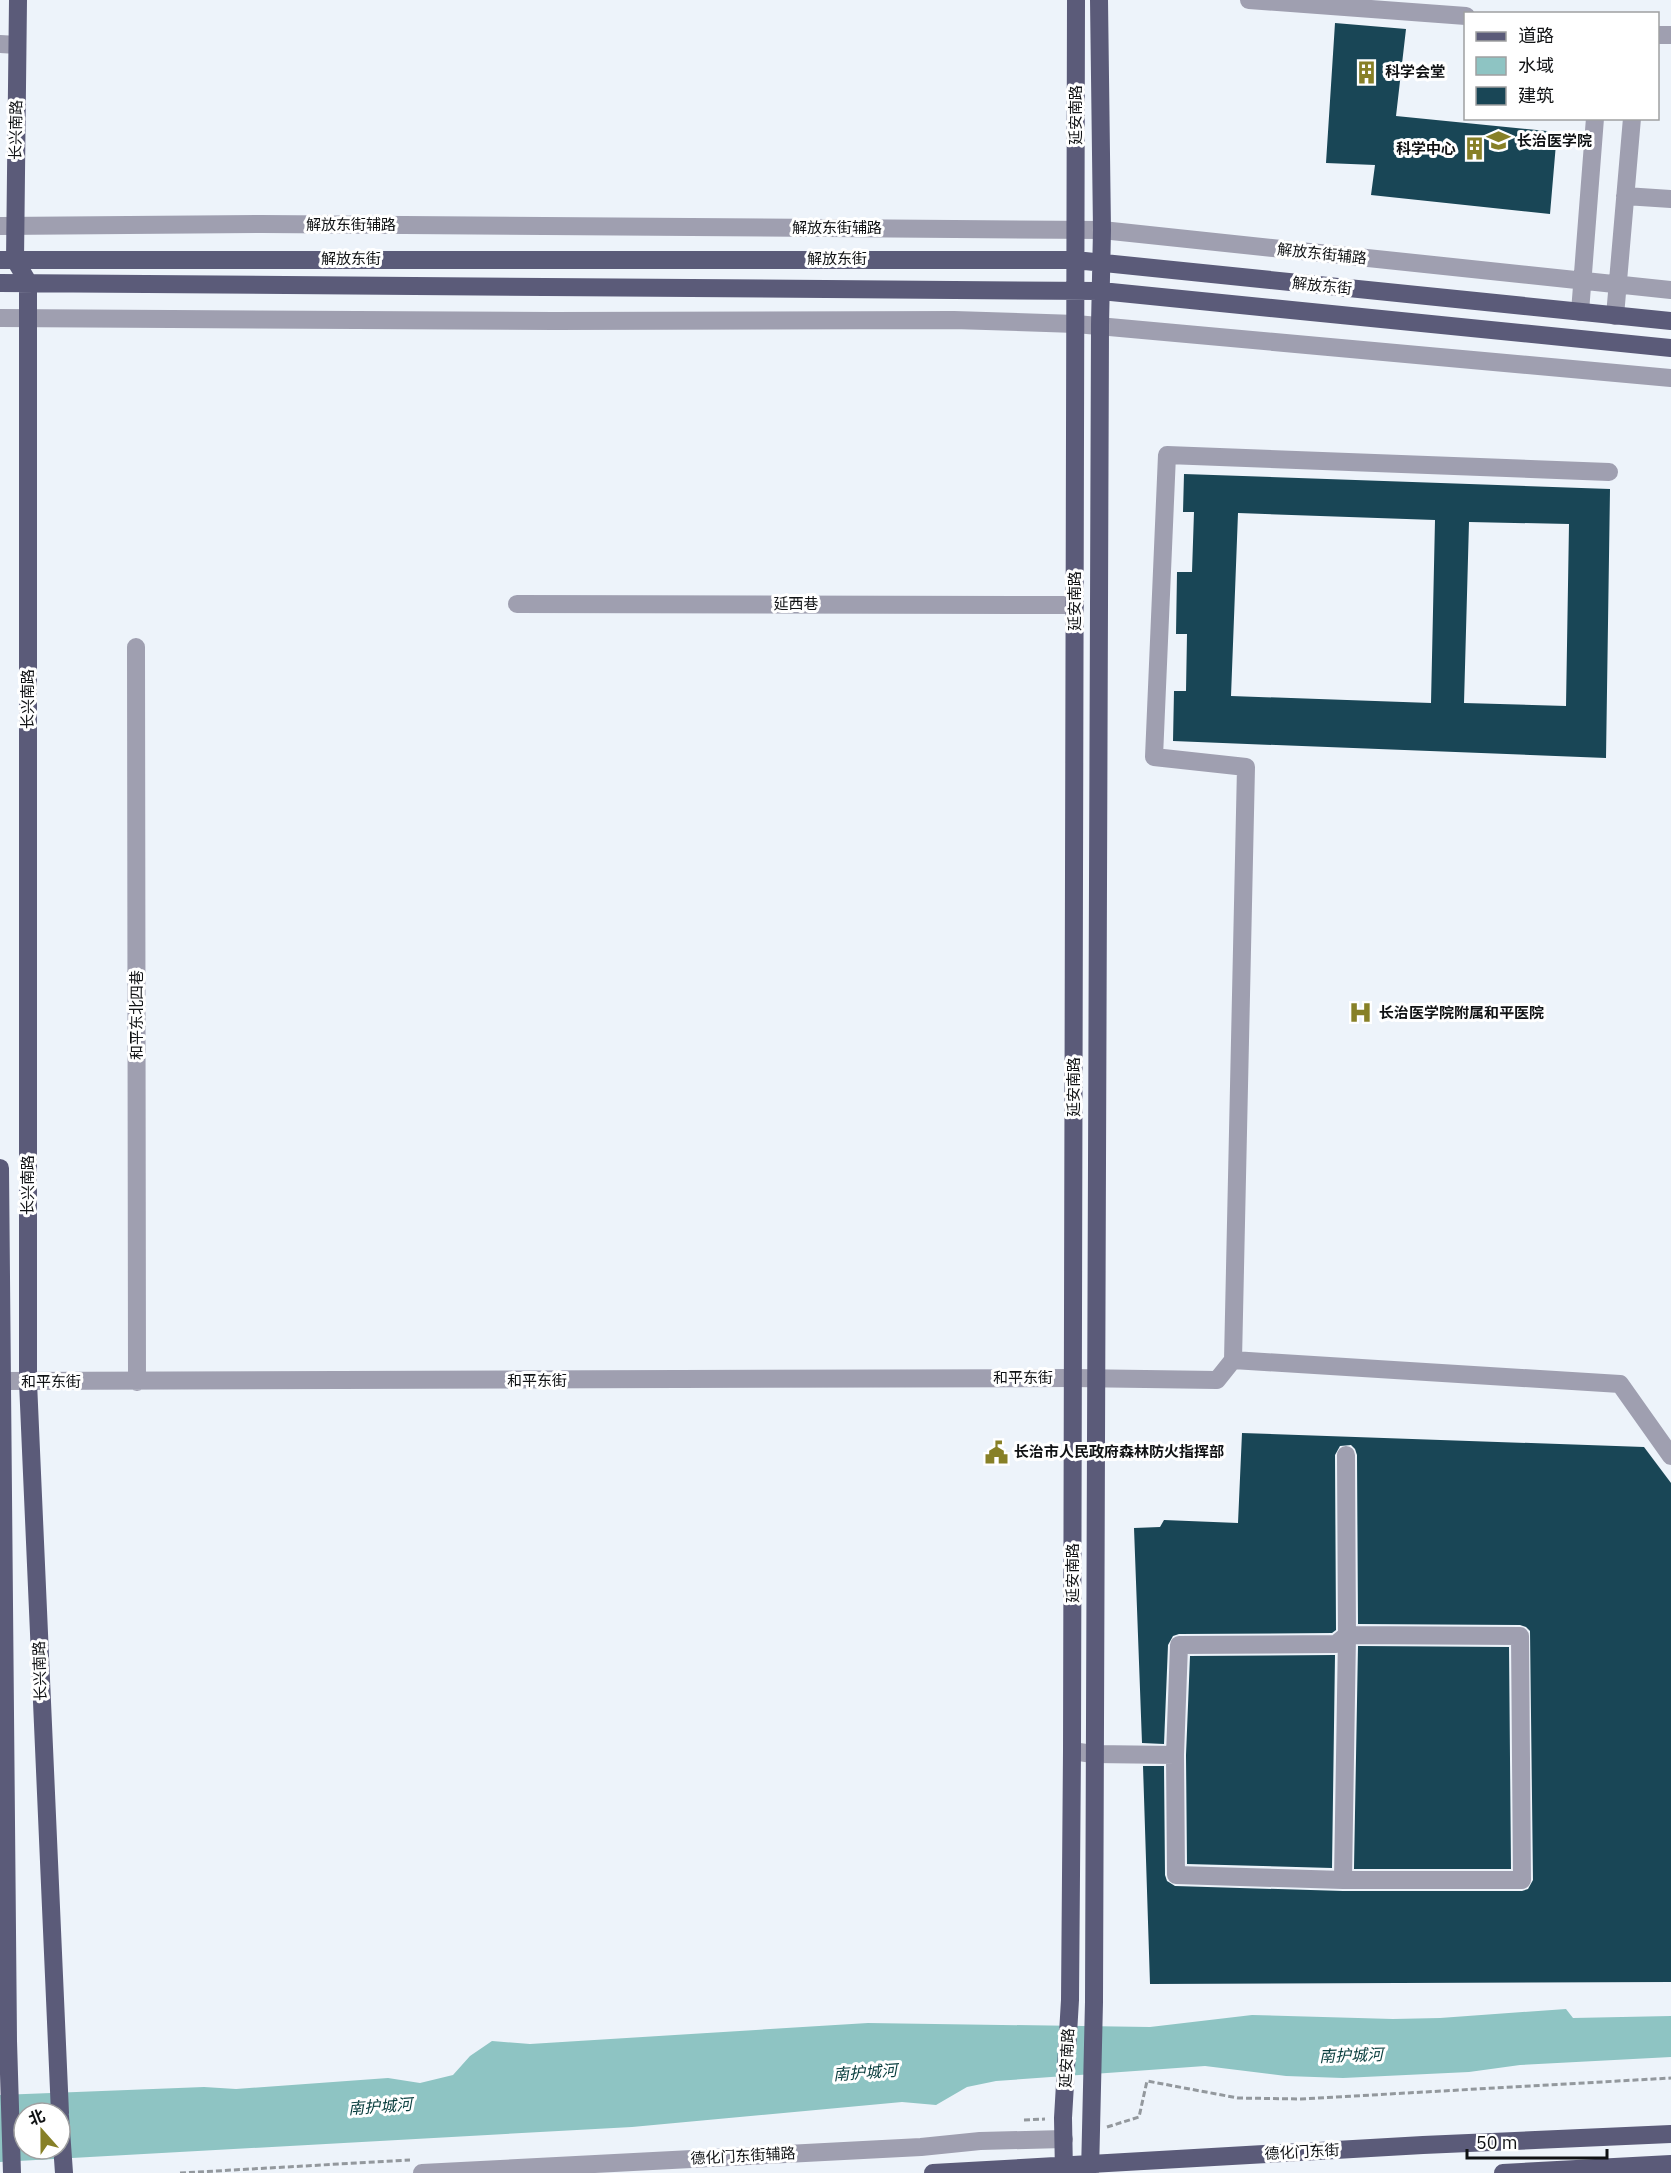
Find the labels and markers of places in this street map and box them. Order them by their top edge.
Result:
building icon: 科学会堂 [1354,59,1380,85]
place label: 科学会堂 [1385,62,1445,81]
school or university icon: 长治医学院 [1486,128,1512,154]
place label: 长治医学院 [1517,131,1592,150]
building icon: 科学中心 [1461,136,1487,162]
place label: 科学中心 [1396,139,1456,158]
hospital icon: 长治医学院附属和平医院 [1348,1000,1374,1026]
place label: 长治医学院附属和平医院 [1379,1003,1544,1022]
public building icon: 长治市人民政府森林防火指挥部 [983,1439,1009,1465]
place label: 长治市人民政府森林防火指挥部 [1014,1442,1224,1461]

